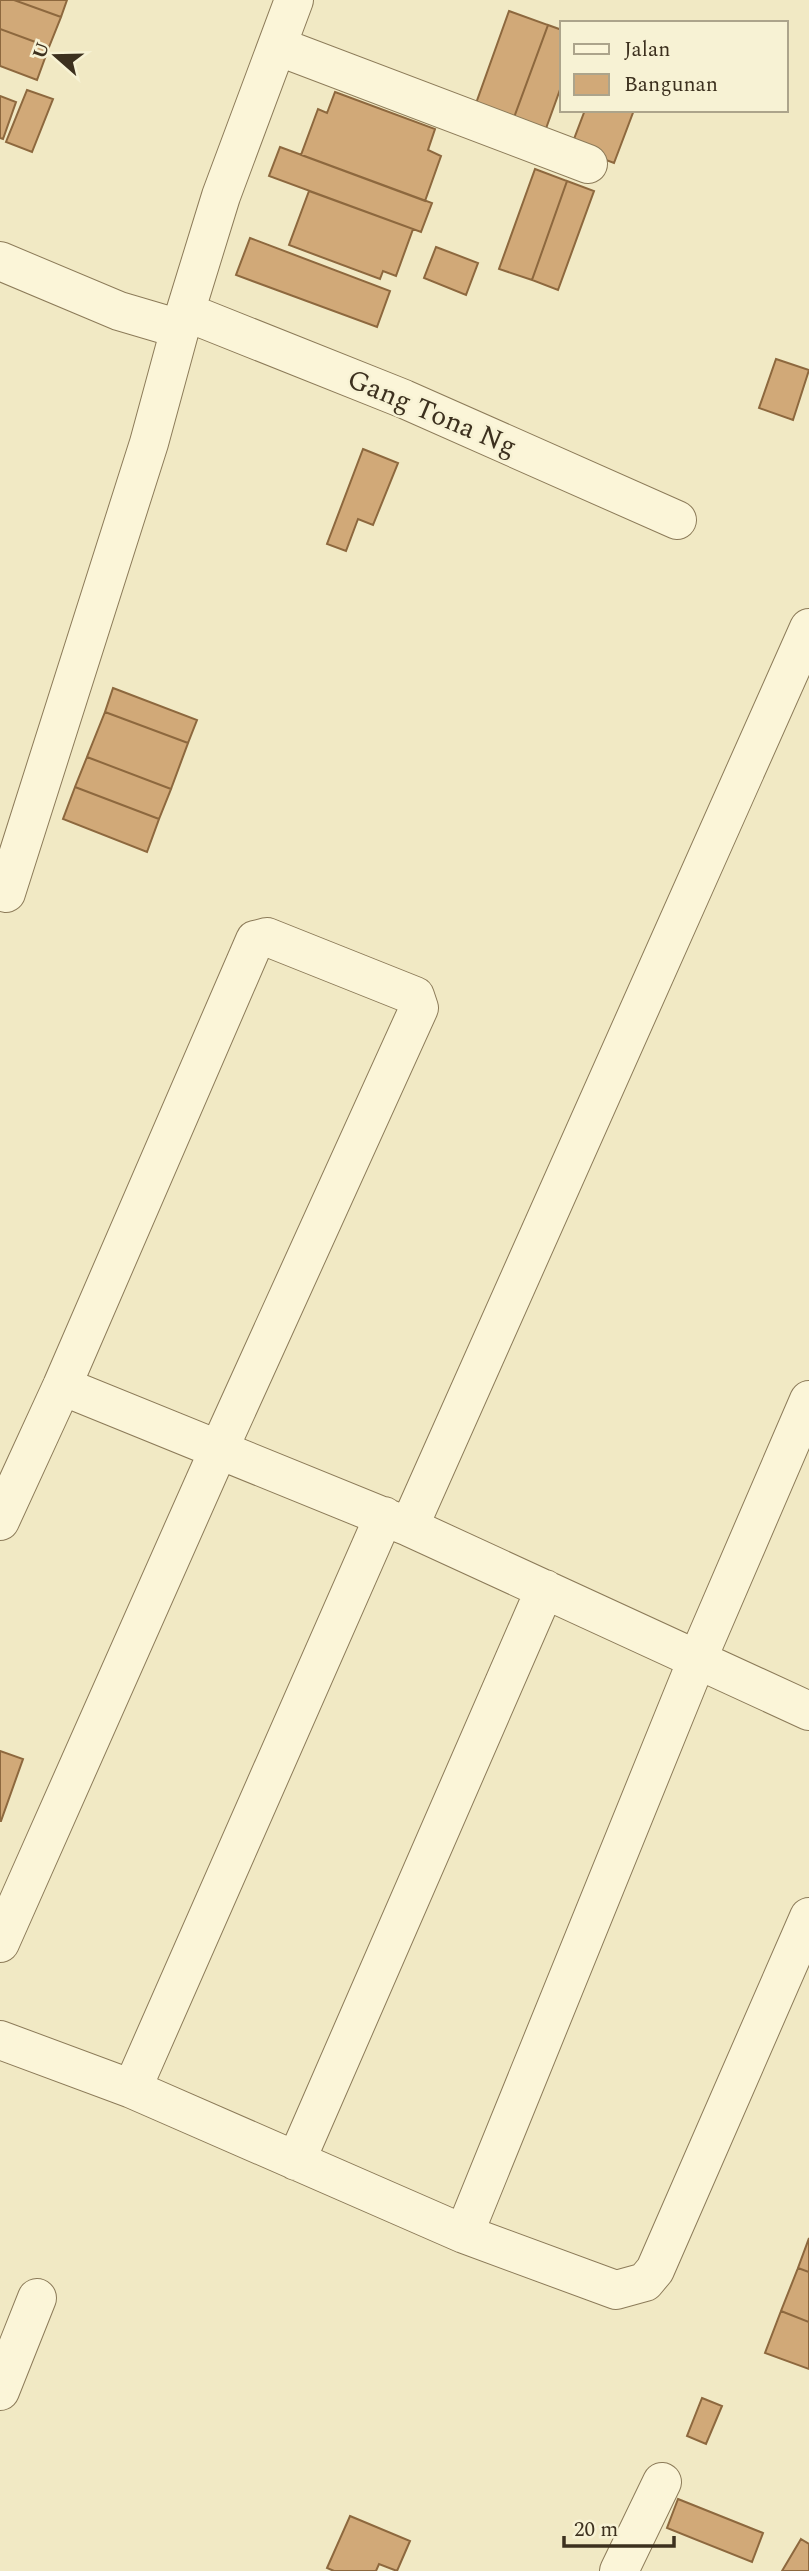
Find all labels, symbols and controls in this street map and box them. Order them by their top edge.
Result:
north arrow [21,21,91,91]
legend [560,21,788,112]
text: Jalan [624,34,670,66]
text: U [25,38,58,63]
text: Bangunan [624,69,718,101]
street label: Gang Tona Ng [340,358,524,468]
scale bar [564,2504,674,2548]
text: 20 m [574,2514,618,2546]

